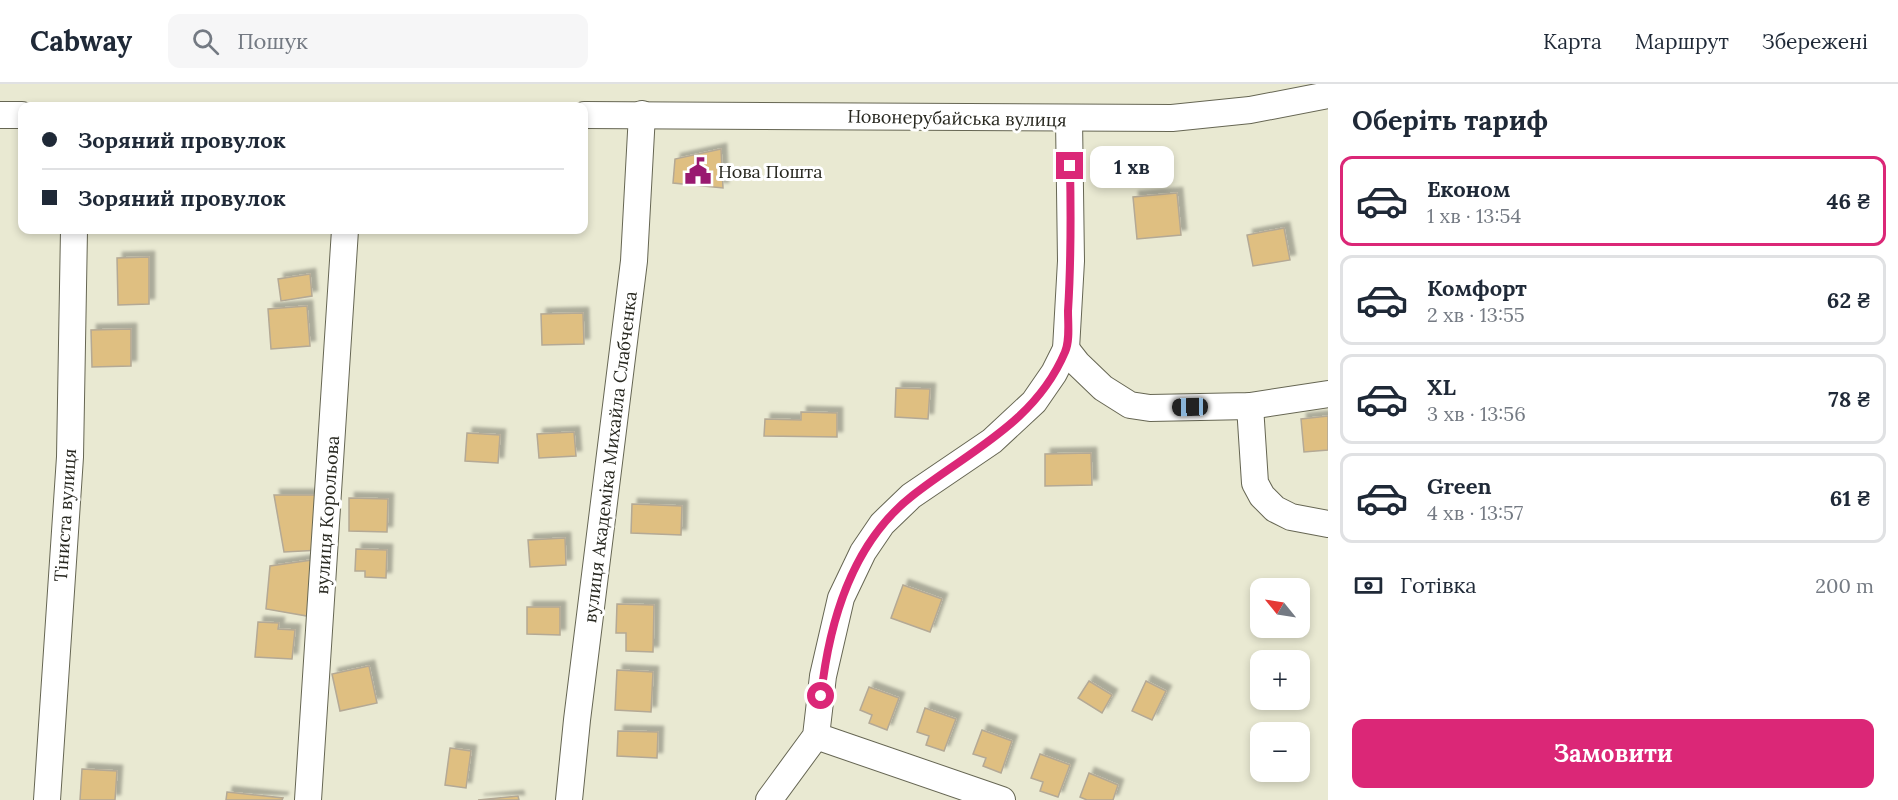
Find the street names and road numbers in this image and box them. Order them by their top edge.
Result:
street label: Новонерубайська вулиця [847,105,1067,131]
street label: вулиця Академіка Михайла Слабченка [578,290,642,624]
street label: вулиця Корольова [310,435,344,595]
street label: Тіниста вулиця [49,448,81,582]

